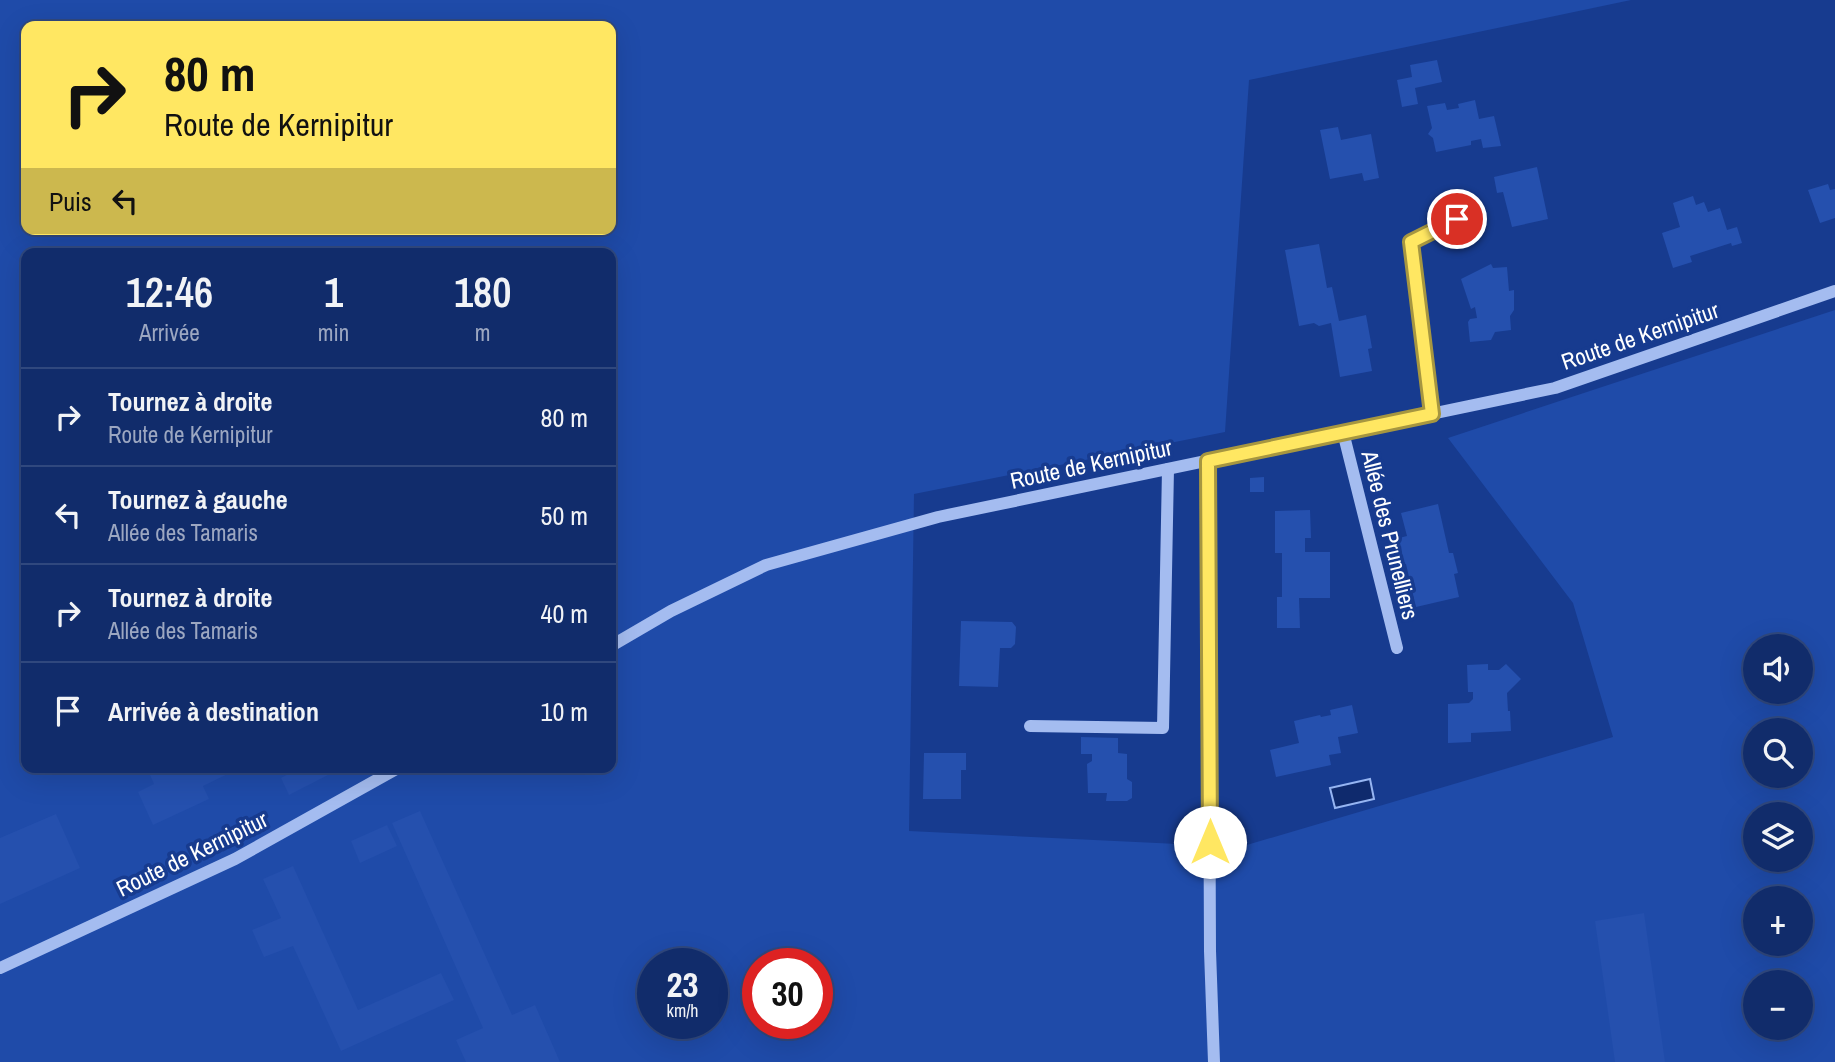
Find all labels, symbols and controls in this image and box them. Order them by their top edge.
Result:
text: 80 m [164,40,256,106]
icon: right [49,49,140,140]
text: Route de Kernipitur [164,103,393,146]
icon: left [106,182,144,220]
text: Puis [49,184,92,219]
pin [1427,189,1487,249]
icon: arrive [1438,200,1476,238]
text: 12:46 [126,264,213,320]
text: 1 [324,264,343,320]
text: 180 [454,264,511,320]
street label: Route de Kernipitur [1557,294,1723,377]
text: Arrivée [139,317,200,348]
text: min [318,317,349,348]
text: m [475,317,490,348]
text: Tournez à droite [108,384,272,419]
icon: right [49,398,87,436]
text: 80 m [541,400,588,435]
text: Route de Kernipitur [108,419,273,450]
street label: Route de Kernipitur [1007,431,1175,496]
street label: Allée des Prunelliers [1354,446,1426,623]
text: Tournez à gauche [108,482,288,517]
icon: left [49,496,87,534]
text: 50 m [541,498,588,533]
text: Allée des Tamaris [108,517,258,548]
text: Tournez à droite [108,580,272,615]
icon: right [49,594,87,632]
text: 40 m [541,596,588,631]
text: Allée des Tamaris [108,615,258,646]
map controls [1743,634,1813,1040]
button: sound [1743,634,1813,704]
icon: arrive [49,692,87,730]
text: Arrivée à destination [108,694,319,729]
text: 10 m [541,694,588,729]
button: search [1743,718,1813,788]
button: layers [1743,802,1813,872]
street label: Route de Kernipitur [111,803,273,904]
position arrow [1173,805,1247,879]
button: + [1743,886,1813,956]
speed limit sign: 30 [742,948,833,1039]
text: 23 [667,961,698,1008]
button: − [1743,970,1813,1040]
text: km/h [667,998,699,1023]

